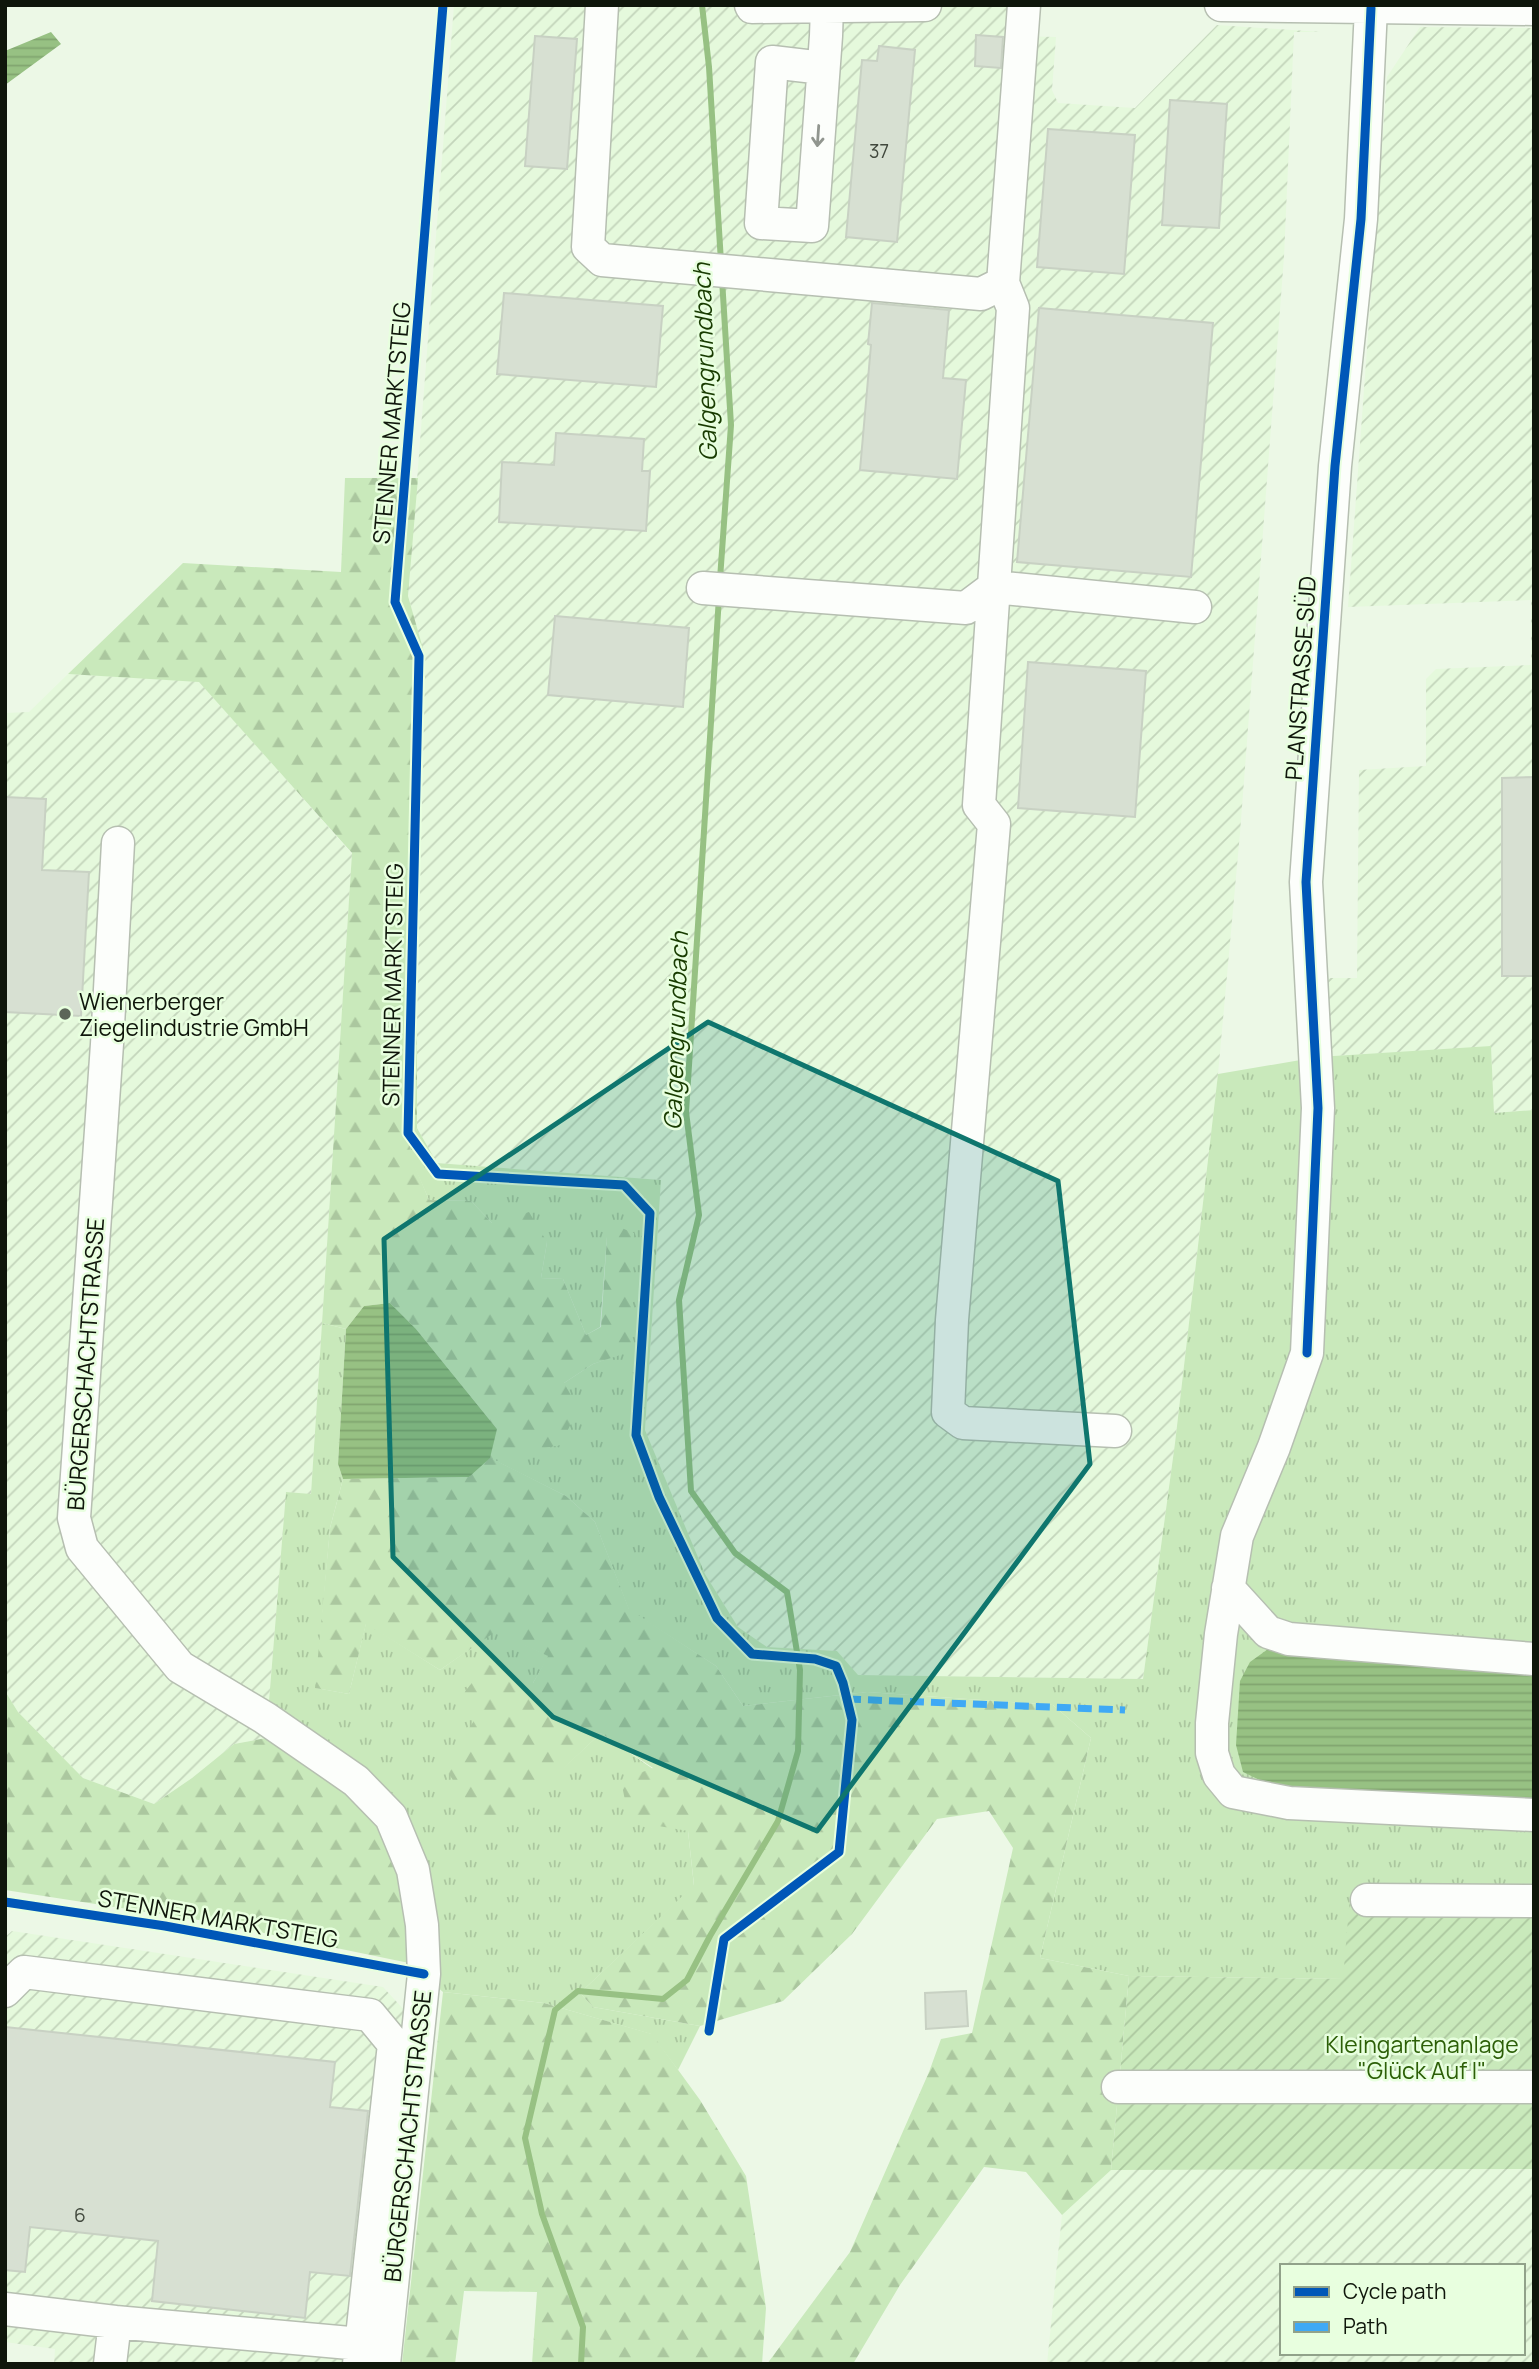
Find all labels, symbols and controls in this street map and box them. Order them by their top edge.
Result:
one-way arrow [811,124,824,146]
house number: 37 [869,138,889,164]
water label: Galgengrundbach [684,261,724,462]
street label: STENNER MARKTSTEIG [364,301,418,545]
street label: PLANSTRASSE SÜD [1277,575,1323,781]
street label: STENNER MARKTSTEIG [374,863,410,1107]
water label: Galgengrundbach [655,930,695,1131]
place label: Wienerberger Ziegelindustrie GmbH [79,985,309,1043]
marker: Wienerberger Ziegelindustrie GmbH [57,1006,73,1022]
street label: BÜRGERSCHACHTSTRASSE [59,1217,111,1511]
street label: STENNER MARKTSTEIG [96,1881,340,1955]
street label: BÜRGERSCHACHTSTRASSE [376,1988,438,2284]
park label: Kleingartenanlage "Glück Auf I" [1325,2028,1519,2086]
house number: 6 [74,2202,86,2228]
legend [1280,2264,1525,2355]
text: Cycle path [1343,2277,1446,2305]
text: Path [1343,2312,1388,2340]

